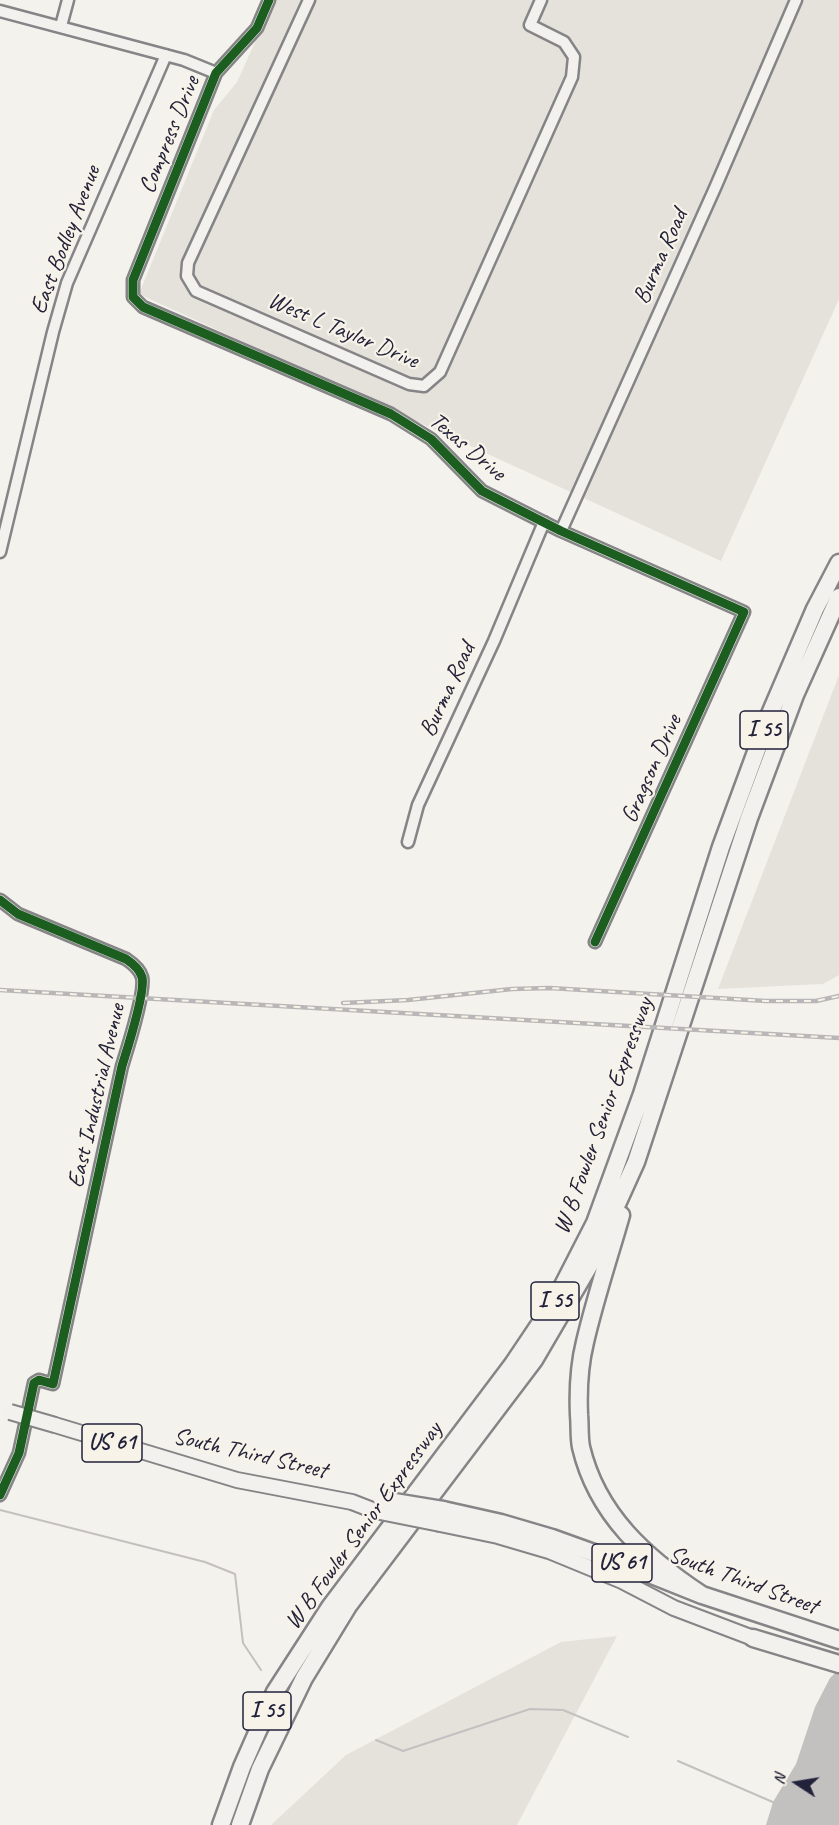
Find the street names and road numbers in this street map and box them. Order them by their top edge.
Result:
street label: Compress Drive [133,72,207,198]
street label: East Bodley Avenue [25,162,107,318]
street label: Burma Road [627,205,695,309]
street label: West L Taylor Drive [264,286,422,376]
street label: Texas Drive [423,407,511,487]
street label: Burma Road [414,638,482,742]
street label: Gragson Drive [615,710,689,828]
road number: I 55 [740,711,788,749]
street label: W B Fowler Senior Expressway [548,994,660,1238]
street label: East Industrial Avenue [62,1001,132,1191]
road number: I 55 [531,1282,579,1320]
street label: W B Fowler Senior Expressway [279,1417,449,1635]
street label: South Third Street [170,1422,330,1486]
road number: US 61 [82,1424,142,1462]
street label: South Third Street [664,1541,822,1621]
road number: US 61 [592,1544,652,1582]
road number: I 55 [243,1692,291,1730]

